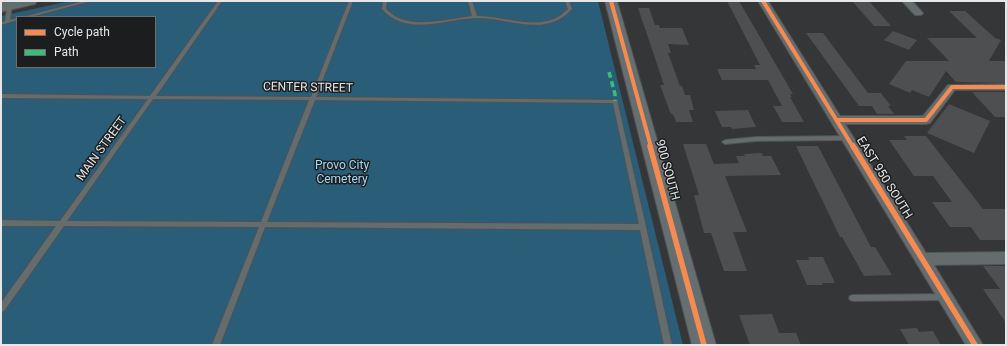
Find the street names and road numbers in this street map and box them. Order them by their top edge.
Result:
street label: CENTER STREET [263,80,353,96]
street label: MAIN STREET [74,114,130,184]
street label: EAST 950 SOUTH [853,134,915,222]
street label: 900 SOUTH [652,138,682,202]

